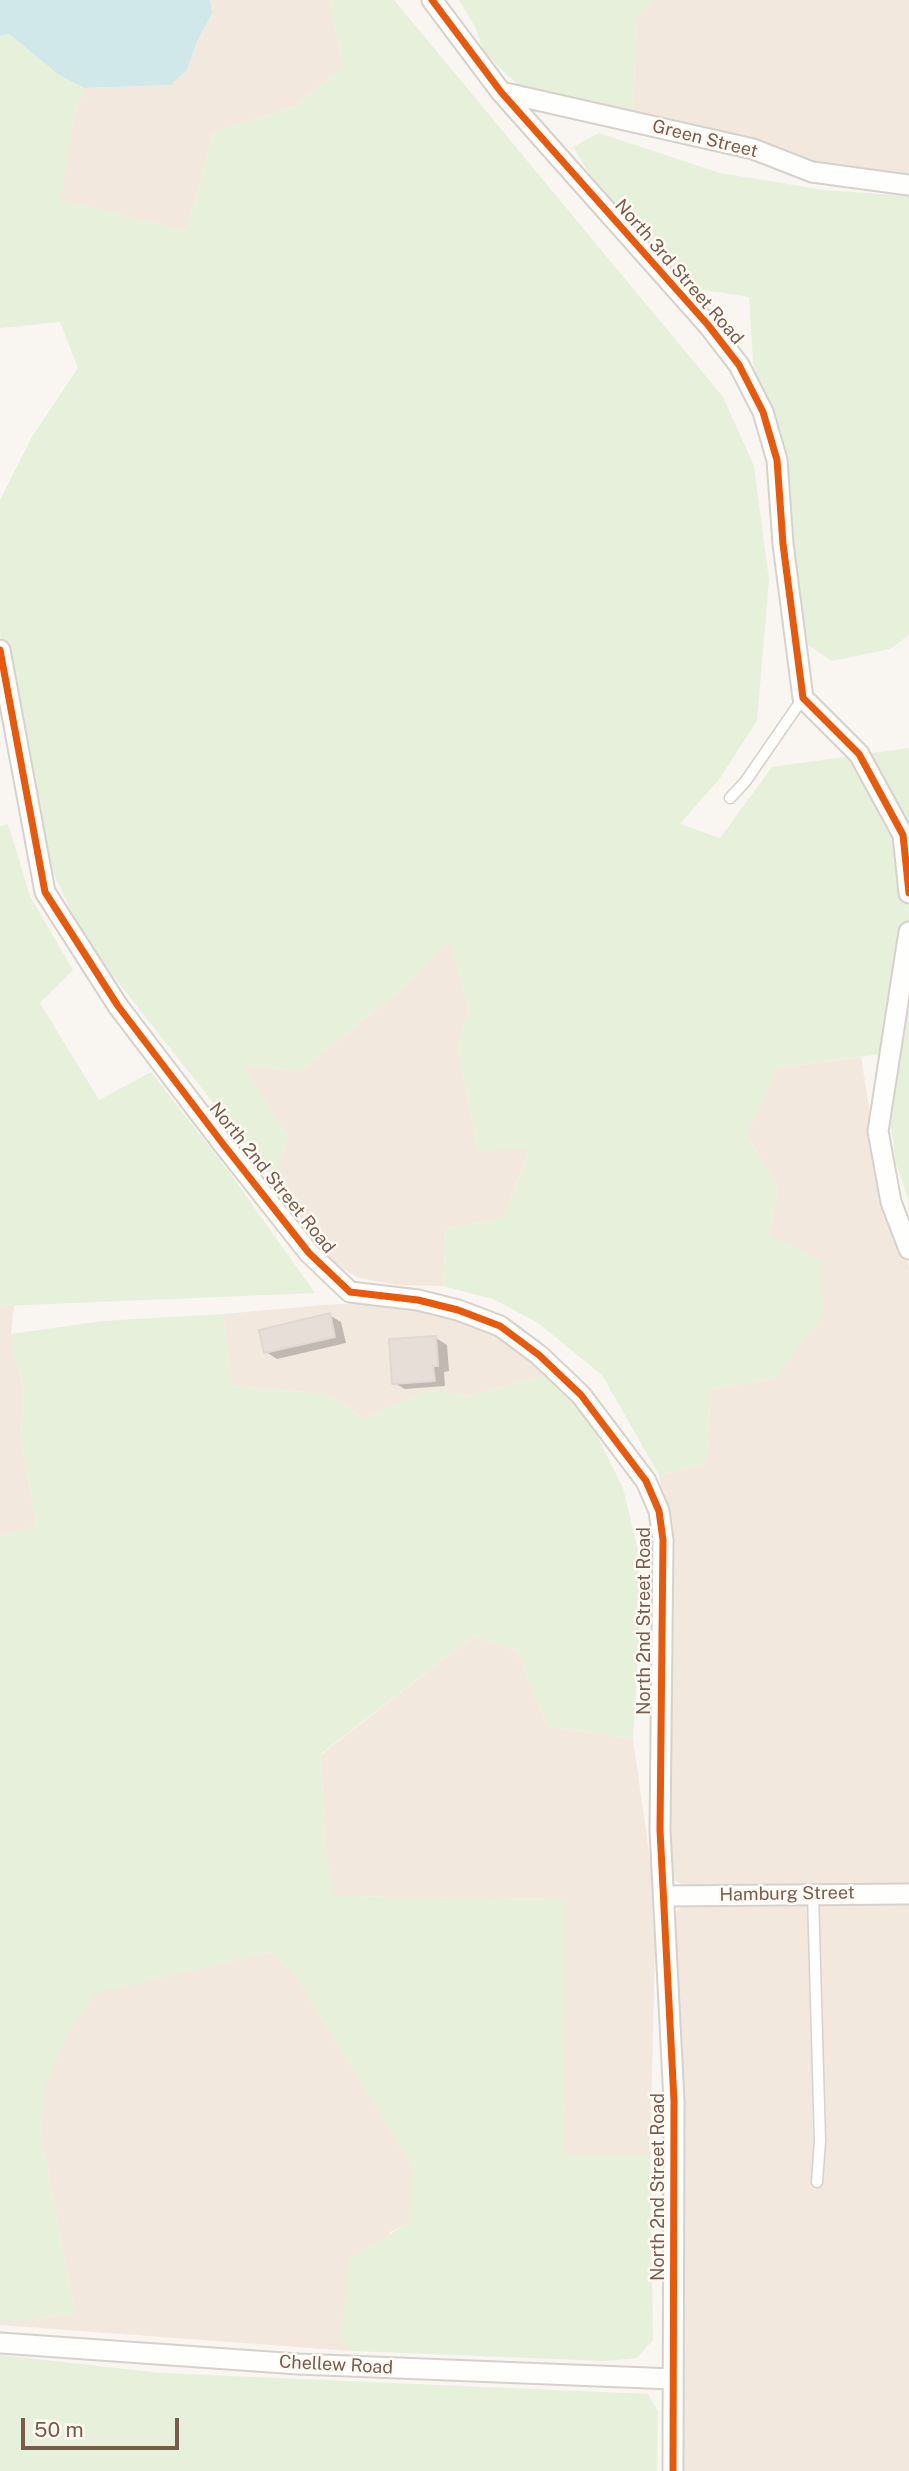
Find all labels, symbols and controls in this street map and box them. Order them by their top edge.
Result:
street label: Green Street [650,115,760,163]
street label: North 3rd Street Road [610,195,748,349]
street label: North 2nd Street Road [204,1098,340,1258]
street label: North 2nd Street Road [633,1527,655,1715]
street label: Hamburg Street [719,1882,855,1906]
street label: North 2nd Street Road [647,2093,669,2281]
street label: Chellew Road [278,2351,394,2379]
scale bar [24,2404,182,2448]
text: 50 m [34,2417,84,2442]

